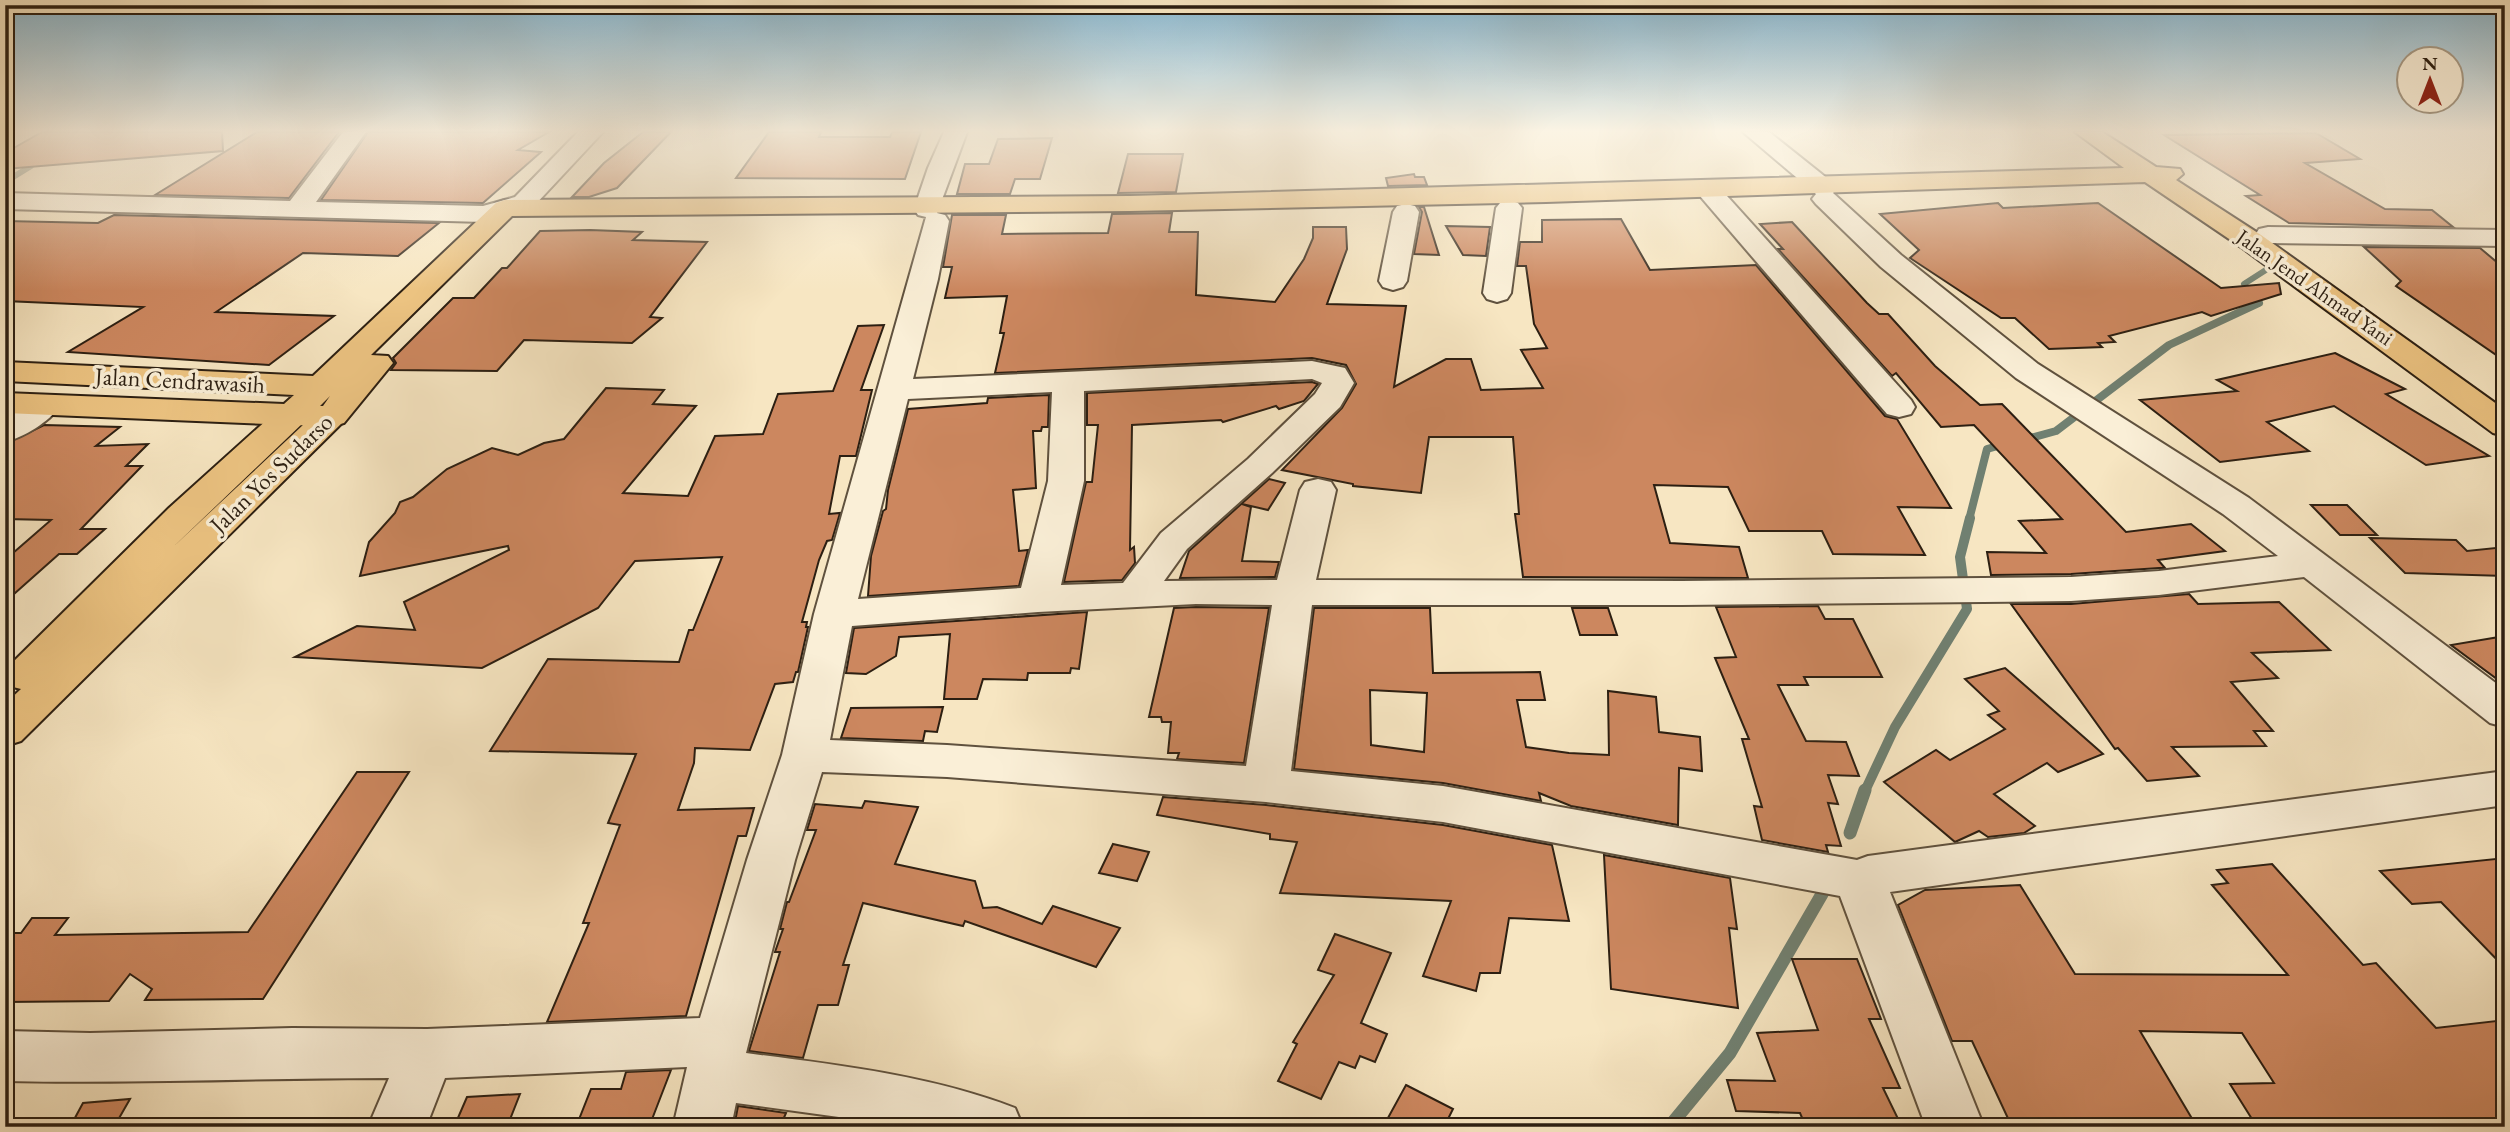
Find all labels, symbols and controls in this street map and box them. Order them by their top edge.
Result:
north arrow [2394,46,2464,116]
text: N [2422,51,2438,76]
street label: Jalan Jend Ahmad Yani [2230,222,2399,351]
street label: Jalan Cendrawasih [92,360,266,400]
street label: Jalan Yos Sudarso [201,406,339,541]

